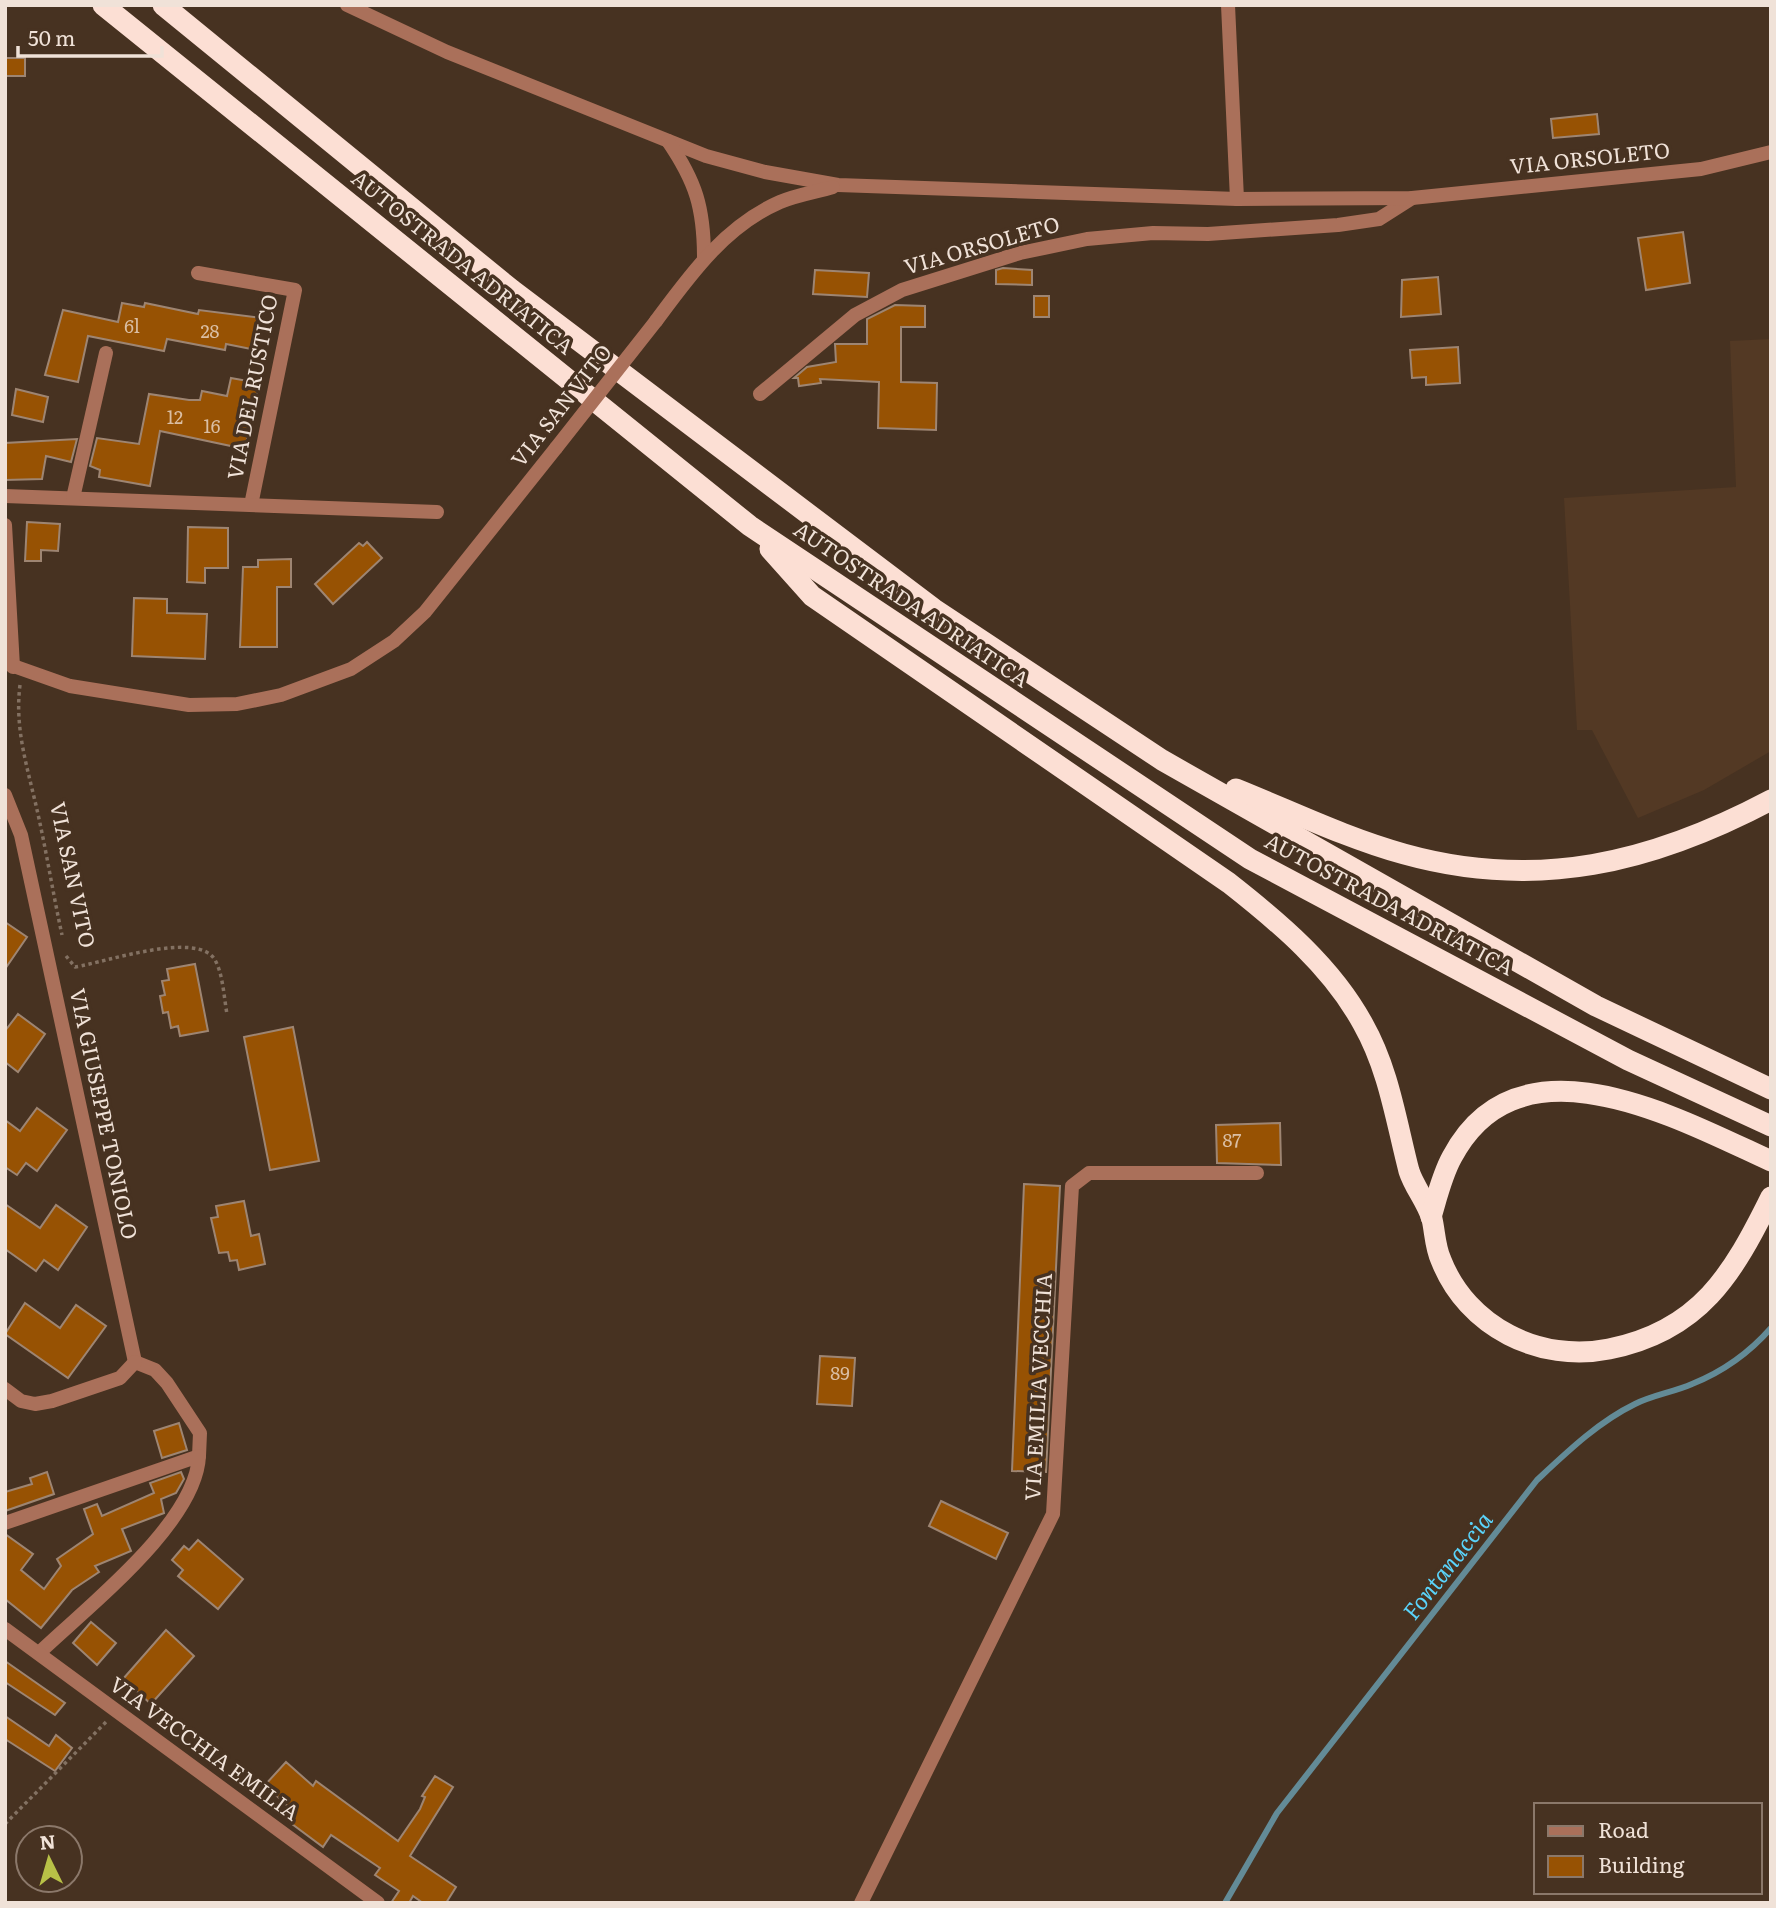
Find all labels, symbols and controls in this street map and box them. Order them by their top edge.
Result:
scale bar [18,14,161,58]
text: 50 m [28,21,75,52]
street label: VIA ORSOLETO [1508,133,1671,180]
street label: AUTOSTRADA ADRIATICA [346,162,582,361]
street label: VIA ORSOLETO [900,207,1063,281]
street label: VIA DEL RUSTICO [217,291,284,482]
house number: 6l [124,312,140,339]
house number: 28 [200,317,220,344]
street label: VIA SAN VITO [502,336,618,472]
house number: 12 [167,403,183,430]
house number: 16 [204,412,221,439]
street label: AUTOSTRADA ADRIATICA [789,512,1037,694]
street label: VIA SAN VITO [44,799,105,950]
street label: AUTOSTRADA ADRIATICA [1260,824,1521,982]
street label: VIA GIUSEPPE TONIOLO [64,985,147,1242]
house number: 87 [1223,1126,1241,1153]
street label: VIA EMILIA VECCHIA [1015,1272,1058,1502]
house number: 89 [830,1359,850,1386]
water label: Fontanaccia [1393,1504,1499,1626]
street label: VIA VECCHIA EMILIA [104,1667,307,1827]
legend [1534,1803,1762,1894]
text: Road [1598,1813,1649,1844]
north arrow [14,1824,84,1894]
text: N [38,1826,57,1856]
text: Building [1598,1848,1685,1879]

